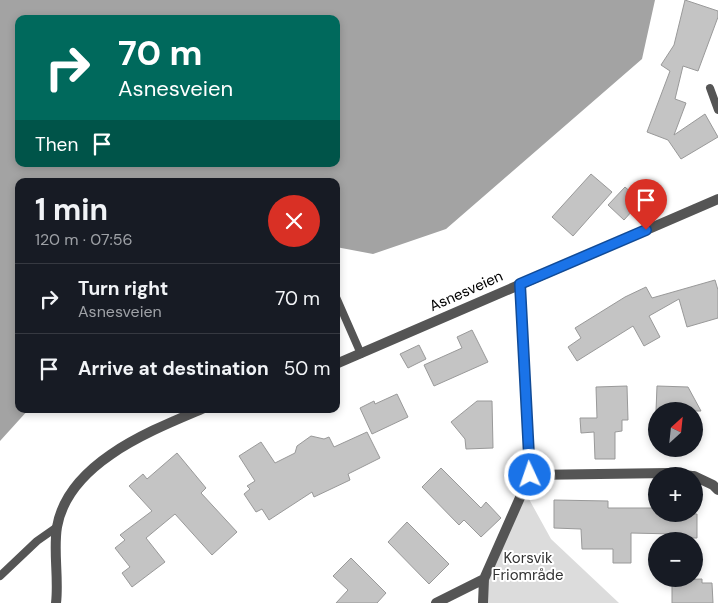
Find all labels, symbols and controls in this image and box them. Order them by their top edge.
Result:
text: 70 m [118,30,202,76]
icon: right [35,35,100,100]
text: Asnesveien [118,74,233,103]
icon: arrive [88,130,116,158]
text: Then [35,132,78,157]
pin [625,179,667,230]
icon: arrive [632,186,660,214]
text: 1 min [35,190,108,229]
button: close [268,195,320,247]
text: 120 m · 07:56 [35,229,133,250]
street label: Asnesveien [426,266,506,316]
text: Turn right [78,276,168,301]
icon: right [35,285,63,313]
text: 70 m [275,286,320,311]
text: Asnesveien [78,301,162,322]
icon: arrive [35,355,63,383]
text: Arrive at destination [78,356,269,381]
text: 50 m [284,356,330,381]
north arrow [648,402,702,458]
map controls [648,402,703,587]
position arrow [503,448,555,500]
button: + [648,467,703,522]
button: − [648,532,703,587]
park label: Korsvik Friområde [492,548,564,585]

